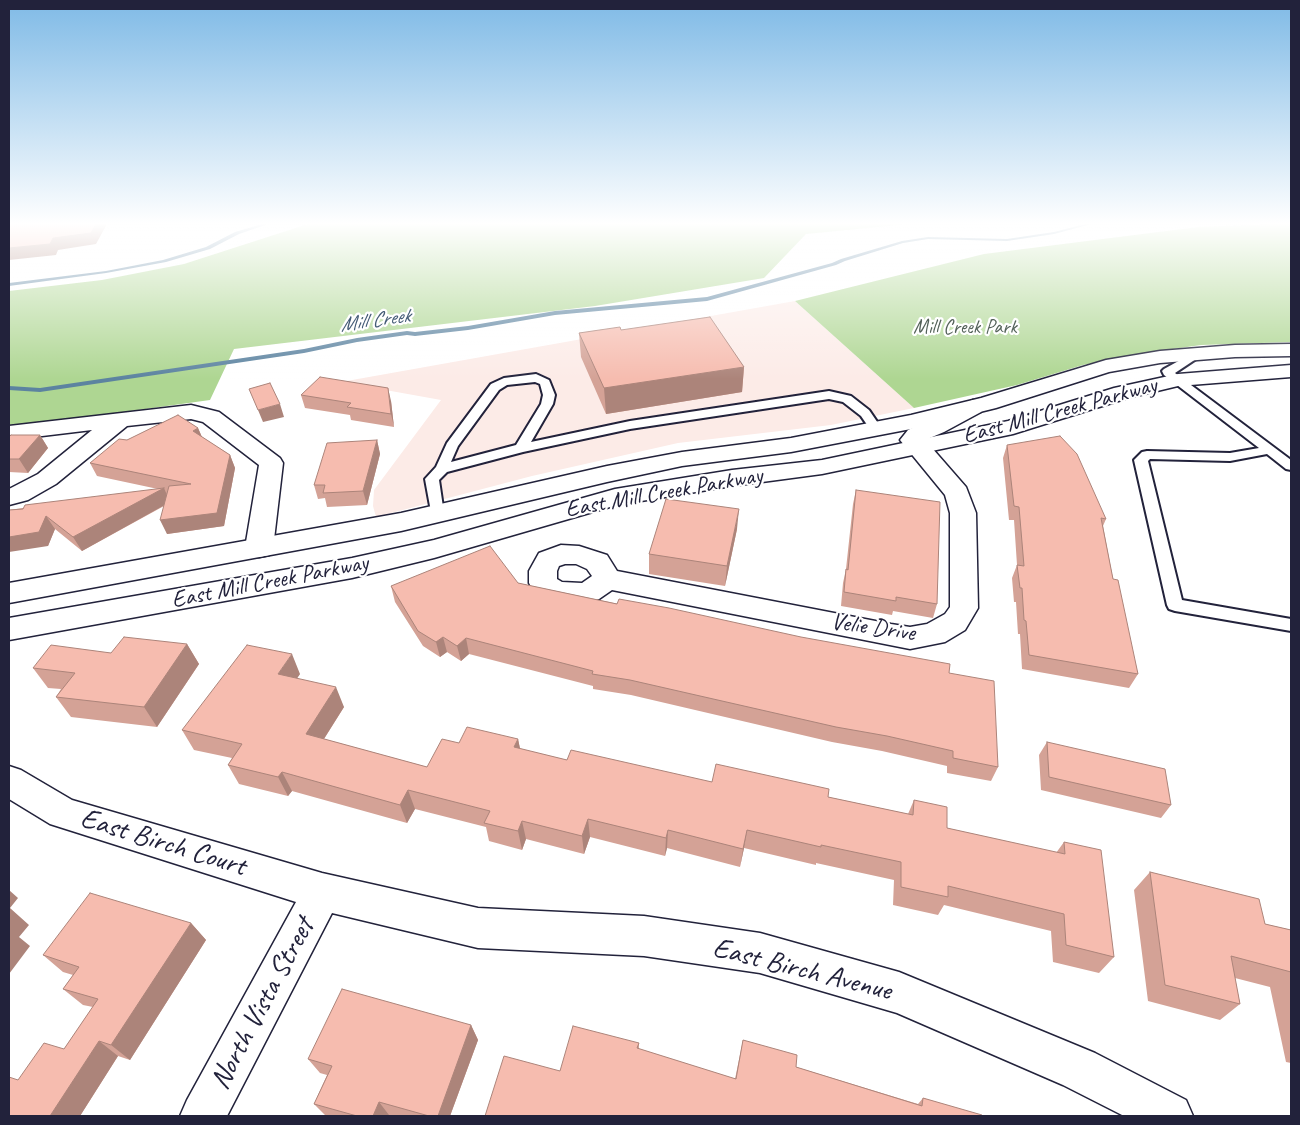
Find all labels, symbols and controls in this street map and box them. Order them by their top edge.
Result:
water label: Mill Creek [338,304,412,338]
park label: Mill Creek Park [913,316,1017,340]
street label: East Mill Creek Parkway [960,371,1160,451]
street label: East Mill Creek Parkway [563,462,765,524]
street label: East Mill Creek Parkway [169,549,371,615]
street label: Velie Drive [829,608,917,648]
street label: East Birch Court [76,801,250,885]
street label: North Vista Street [203,912,323,1096]
street label: East Birch Avenue [709,931,895,1009]

